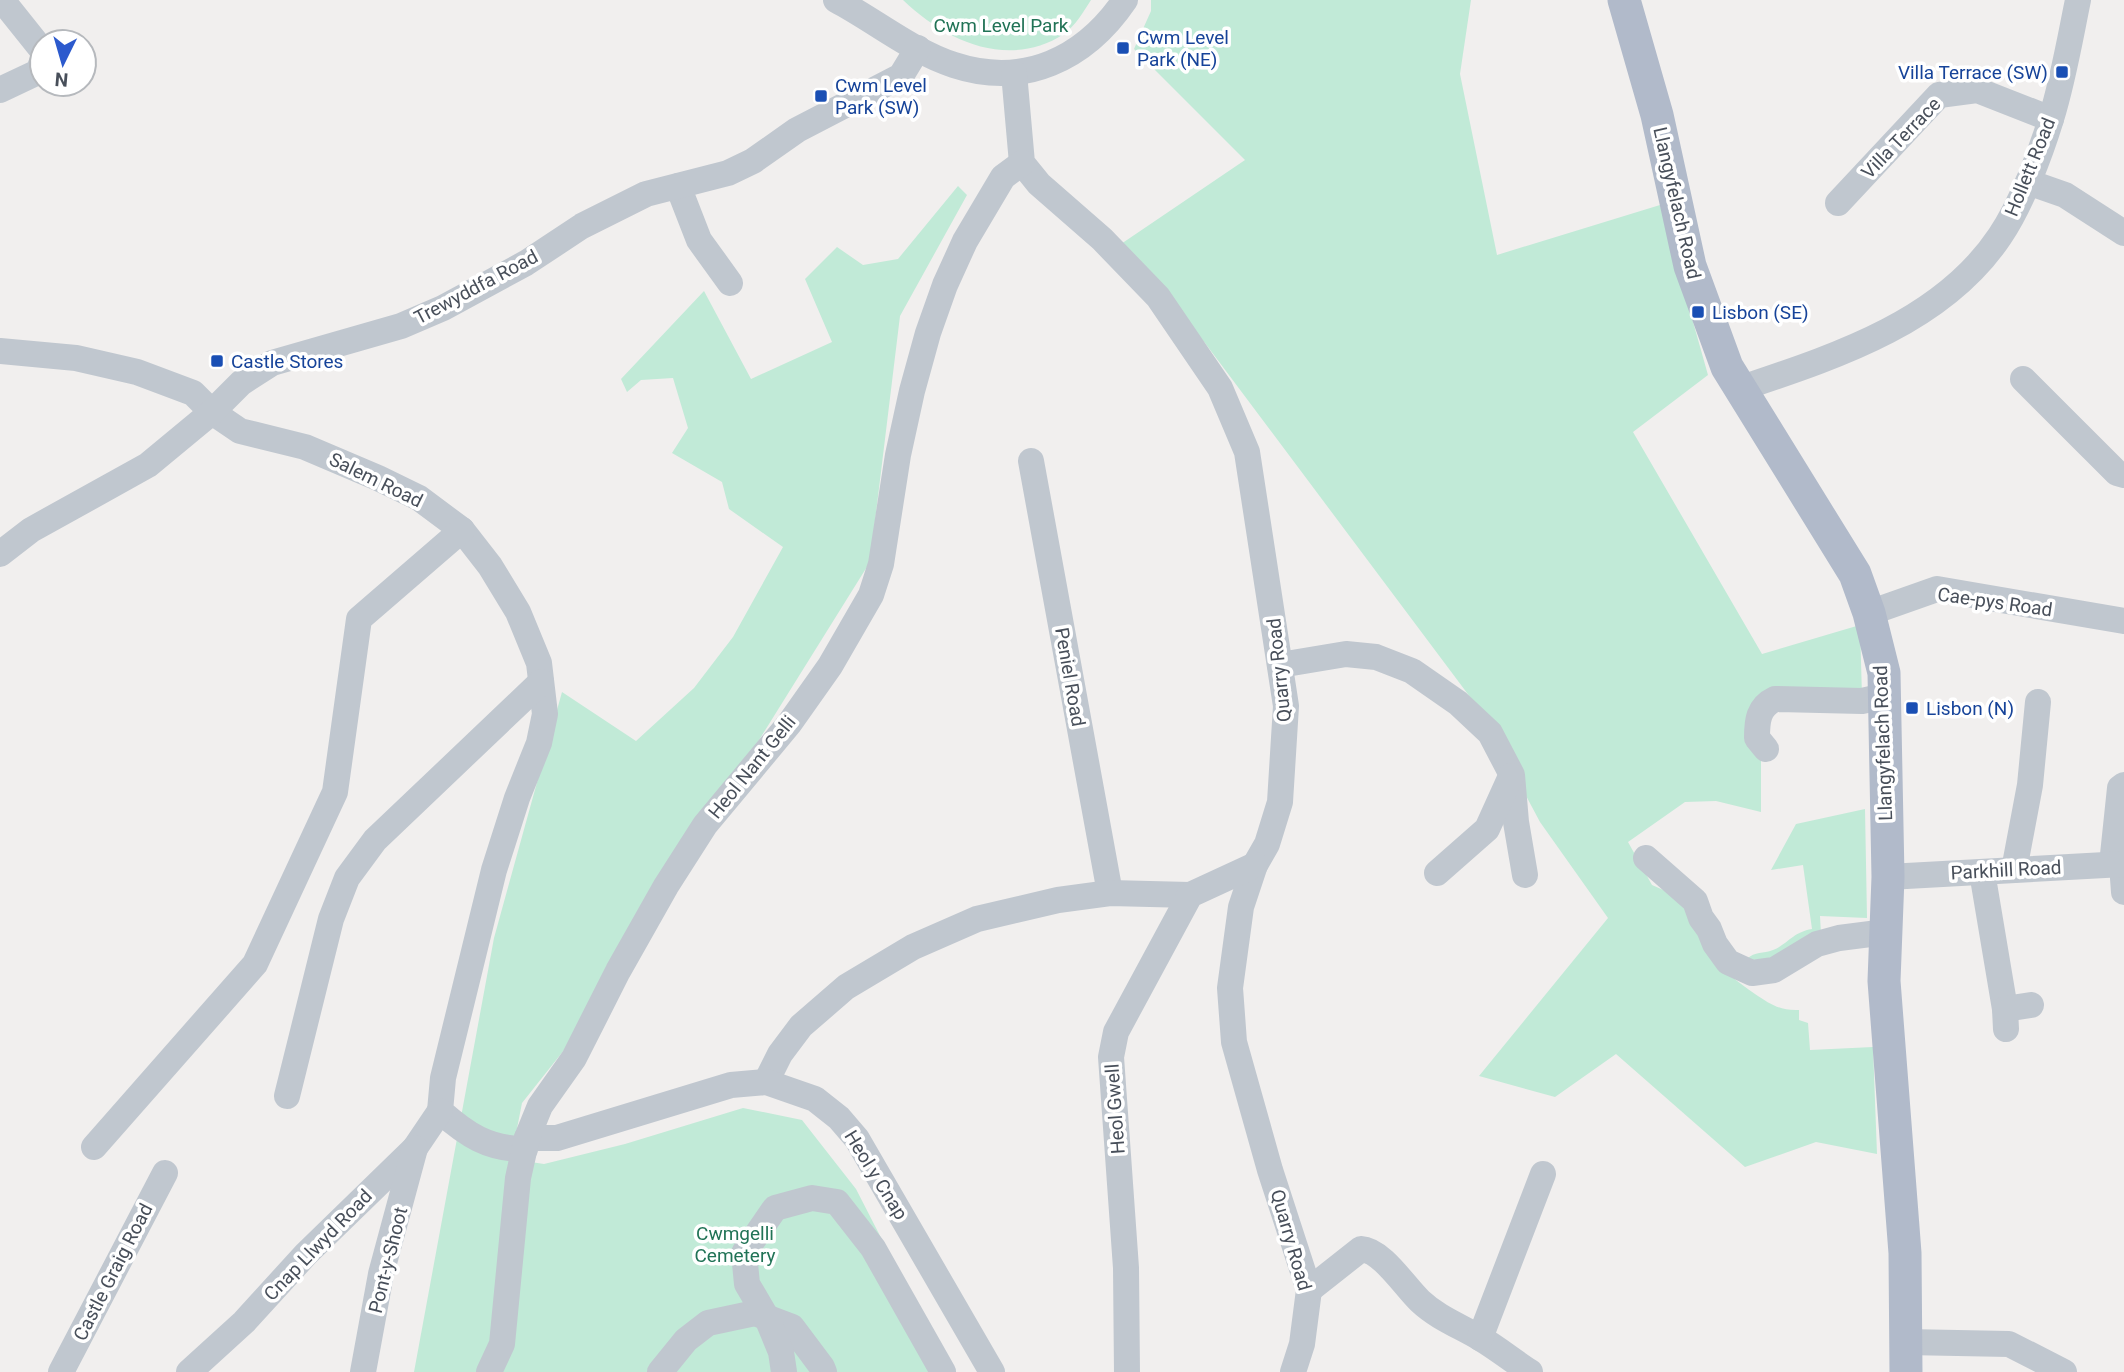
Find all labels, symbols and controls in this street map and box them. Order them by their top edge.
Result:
park label: Cwm Level Park [934,14,1069,37]
place label: Cwm Level Park (NE) [1137,26,1229,71]
north arrow [28,28,98,98]
marker: Cwm Level Park (NE) [1115,40,1131,56]
place label: Villa Terrace (SW) [1898,61,2048,84]
marker: Villa Terrace (SW) [2054,64,2070,80]
text: N [54,67,69,91]
place label: Cwm Level Park (SW) [835,74,927,119]
marker: Cwm Level Park (SW) [813,88,829,104]
street label: Villa Terrace [1857,93,1945,183]
street label: Hollett Road [2000,114,2060,220]
street label: Llangyfelach Road [1648,125,1706,281]
street label: Trewyddfa Road [410,245,542,329]
place label: Lisbon (SE) [1712,301,1809,324]
marker: Lisbon (SE) [1690,304,1706,320]
place label: Castle Stores [231,350,343,373]
marker: Castle Stores [209,353,225,369]
street label: Salem Road [325,447,427,513]
street label: Cae-pys Road [1936,583,2054,621]
street label: Quarry Road [1262,617,1296,723]
street label: Peniel Road [1050,626,1090,728]
street label: Llangyfelach Road [1869,665,1897,821]
place label: Lisbon (N) [1926,697,2014,720]
marker: Lisbon (N) [1904,700,1920,716]
street label: Heol Nant Gelli [703,711,801,823]
street label: Parkhill Road [1950,856,2062,884]
street label: Heol Gwell [1100,1063,1130,1155]
street label: Heol y Cnap [839,1126,913,1224]
street label: Cnap Llwyd Road [259,1185,377,1305]
street label: Quarry Road [1266,1187,1316,1293]
street label: Castle Graig Road [68,1199,158,1345]
street label: Pont-y-Shoot [364,1205,412,1315]
park label: Cwmgelli Cemetery [694,1222,776,1267]

